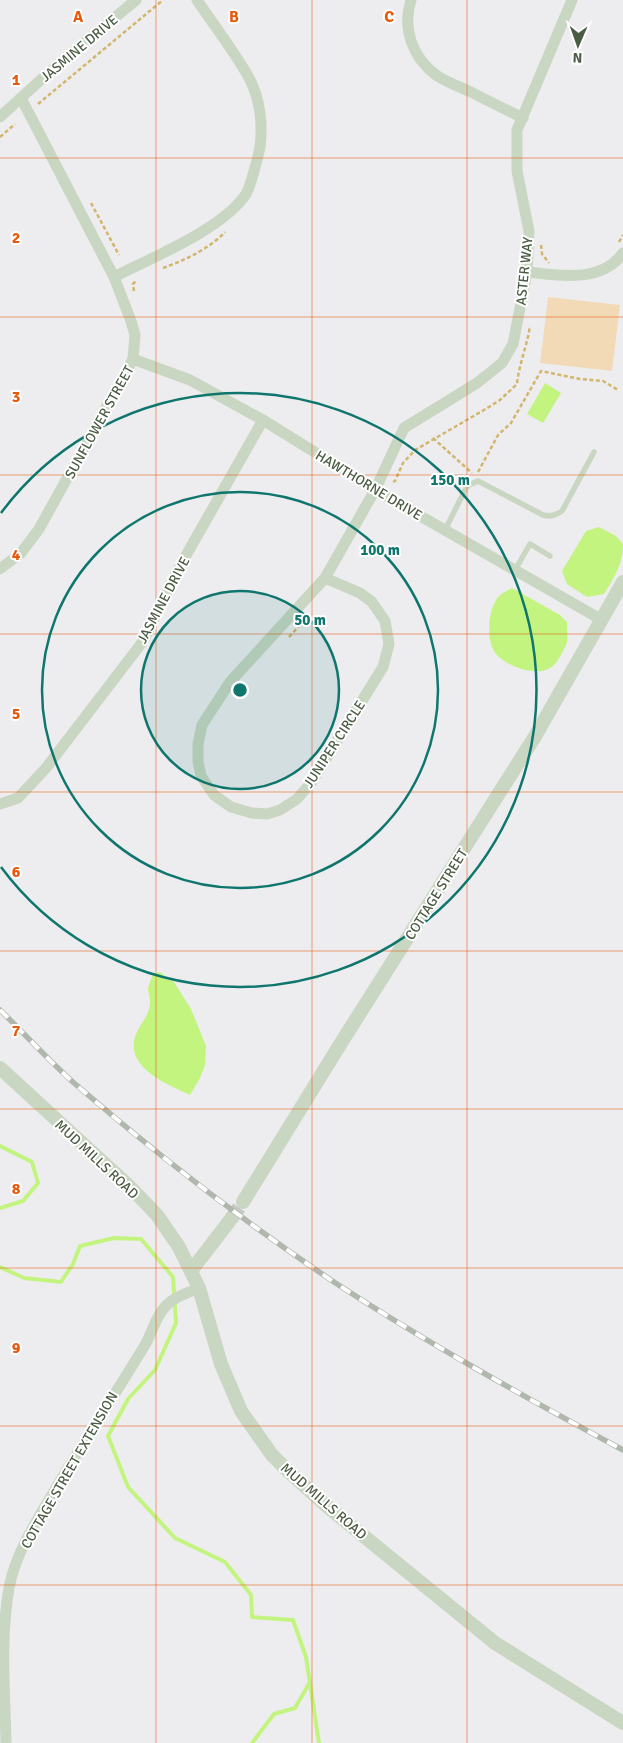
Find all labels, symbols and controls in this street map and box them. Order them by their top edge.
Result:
text: B [229,7,239,27]
text: C [384,7,394,27]
street label: JASMINE DRIVE [37,11,121,85]
north arrow [553,20,603,70]
text: N [572,49,583,66]
text: 1 [12,70,21,90]
text: 2 [12,228,20,248]
street label: ASTER WAY [512,236,537,306]
street label: SUNFLOWER STREET [61,363,138,482]
text: 3 [12,387,20,407]
street label: HAWTHORNE DRIVE [312,447,425,524]
text: 150 m [430,471,470,489]
text: 100 m [360,541,400,559]
text: 4 [12,545,21,565]
street label: JASMINE DRIVE [133,554,193,646]
text: 50 m [294,611,326,629]
centre of rings [231,681,249,699]
street label: JUNIPER CIRCLE [300,697,369,791]
text: 5 [12,704,20,724]
street label: COTTAGE STREET [402,845,471,943]
text: 6 [12,862,21,882]
text: 7 [12,1021,21,1041]
street label: MUD MILLS ROAD [51,1116,142,1202]
text: 8 [12,1179,21,1199]
text: 9 [12,1338,21,1358]
street label: COTTAGE STREET EXTENSION [17,1389,121,1552]
street label: MUD MILLS ROAD [277,1459,370,1543]

